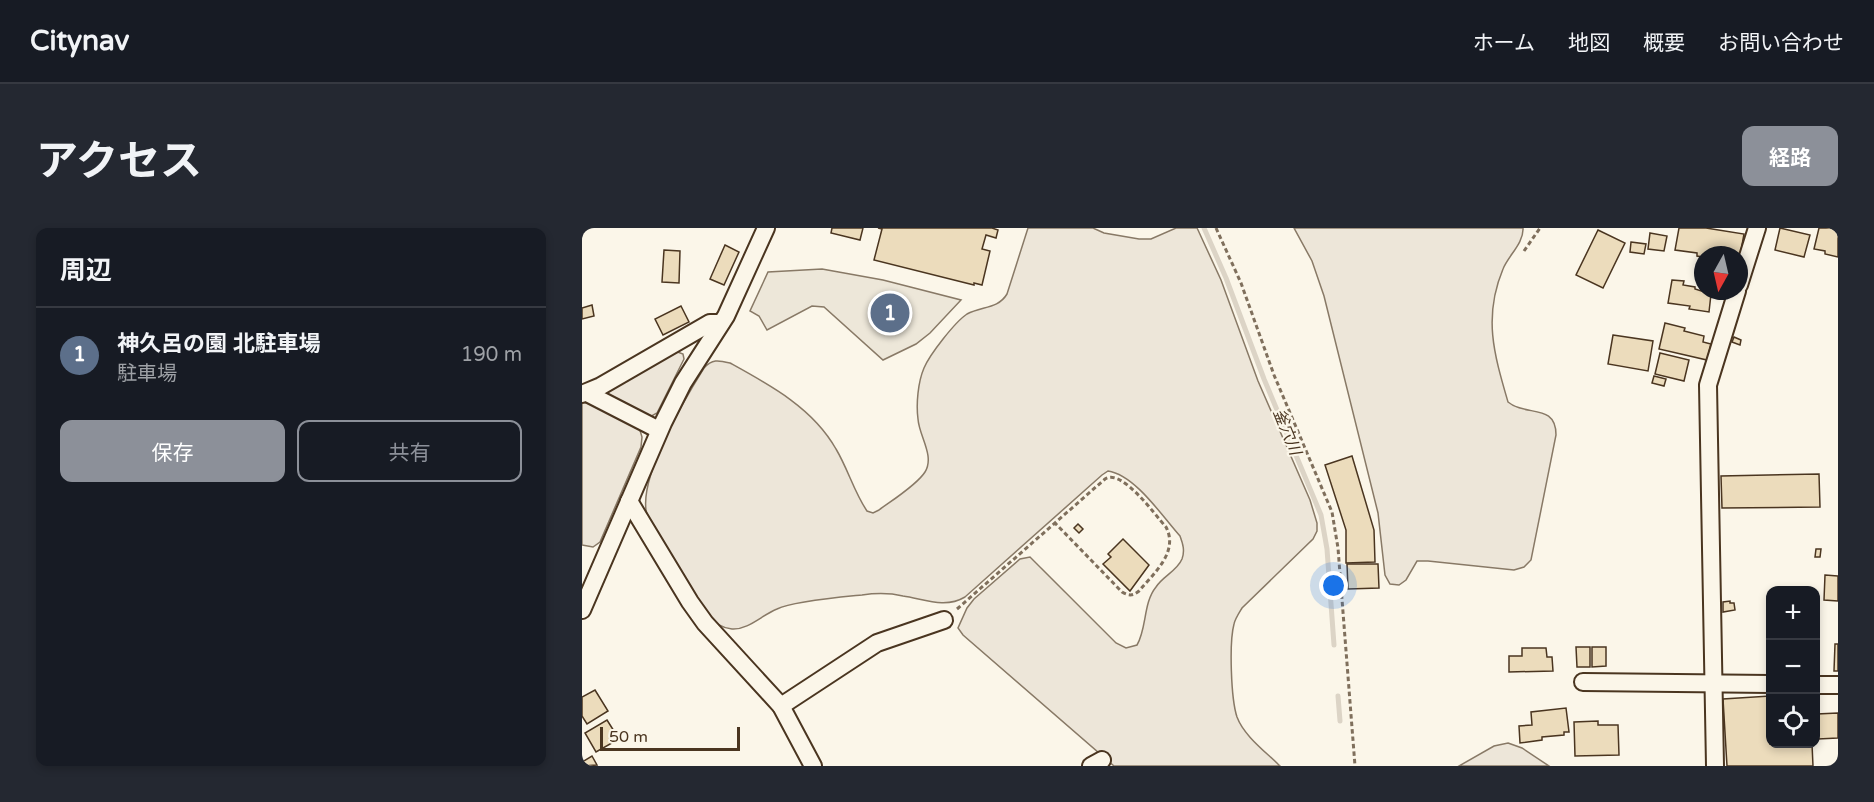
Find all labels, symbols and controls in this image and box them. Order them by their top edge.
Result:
text: Citynav [30,24,129,58]
text: ホーム [1473,31,1535,56]
text: 地図 [1568,31,1610,56]
text: 概要 [1643,31,1685,56]
text: お問い合わせ [1718,31,1844,56]
button: 経路 [1742,126,1838,186]
text: アクセス [36,136,202,187]
north arrow [1694,246,1748,300]
text: 周辺 [60,255,112,286]
pin: 1 [870,290,910,335]
text: 神久呂の園 北駐車場 [117,331,321,357]
text: 1 [73,343,86,367]
text: 190 m [461,343,522,367]
text: 駐車場 [117,362,177,386]
water label: 釜穴川 [1269,406,1306,460]
button: 保存 [60,420,285,482]
button: 共有 [297,420,522,482]
your location [1319,571,1348,600]
map controls [1766,586,1820,748]
button: + [1766,586,1820,640]
button: − [1766,640,1820,694]
button: locate [1766,694,1820,748]
scale bar [600,724,740,752]
text: 50 m [609,727,648,747]

